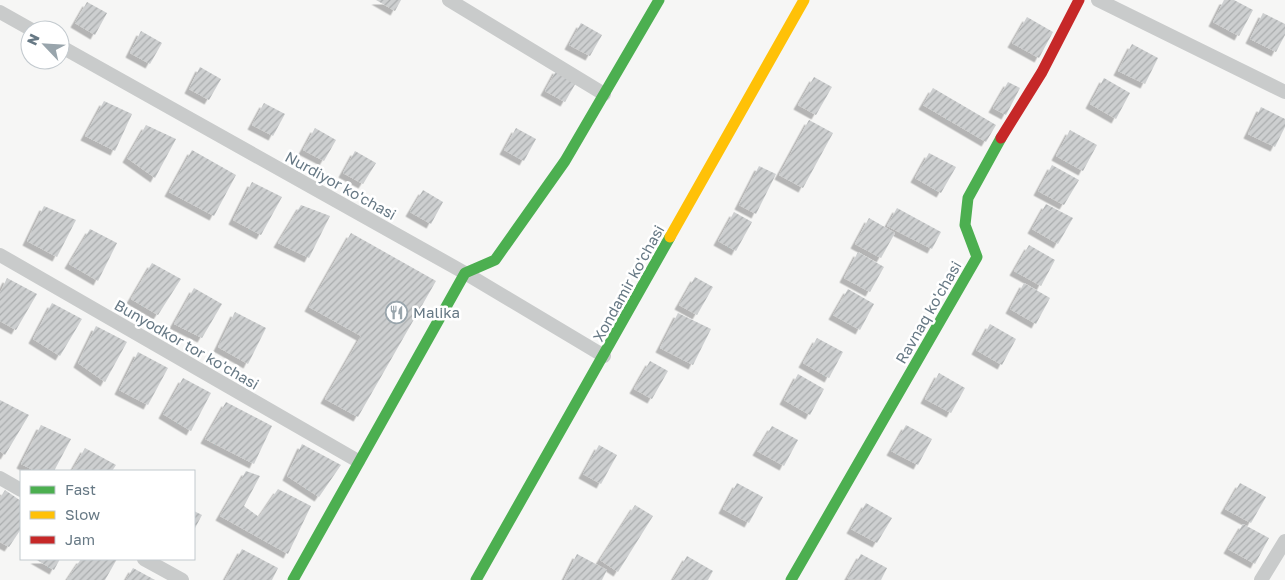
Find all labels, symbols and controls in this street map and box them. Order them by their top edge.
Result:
north arrow [20,20,70,70]
text: N [23,31,43,48]
street label: Nurdiyor ko'chasi [282,147,400,223]
street label: Xondamir ko'chasi [589,222,667,344]
street label: Ravnaq ko'chasi [891,258,965,366]
street label: Bunyodkor tor ko'chasi [112,295,262,393]
restaurant icon: Malika [385,300,409,324]
place label: Malika [413,303,460,321]
legend [20,470,195,560]
text: Fast [65,480,96,498]
text: Slow [65,505,100,523]
text: Jam [65,530,95,548]

